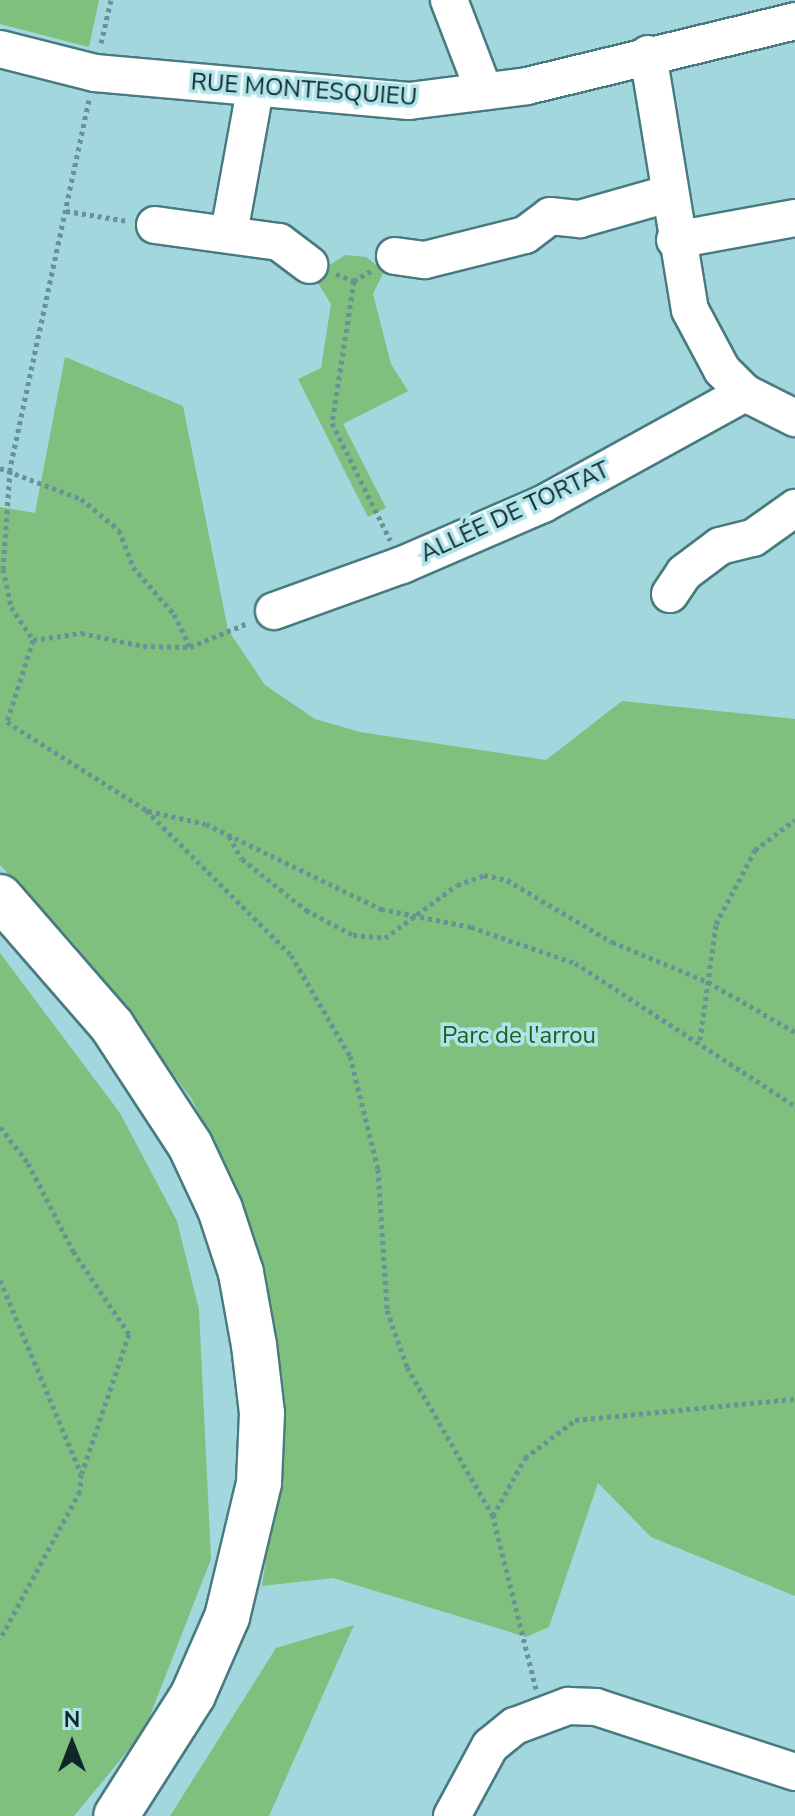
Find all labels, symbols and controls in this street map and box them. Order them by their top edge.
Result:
street label: RUE MONTESQUIEU [190,68,418,112]
street label: ALLÉE DE TORTAT [416,455,614,569]
park label: Parc de l'arrou [442,1022,596,1050]
north arrow [32,1704,112,1784]
text: N [64,1705,80,1735]

